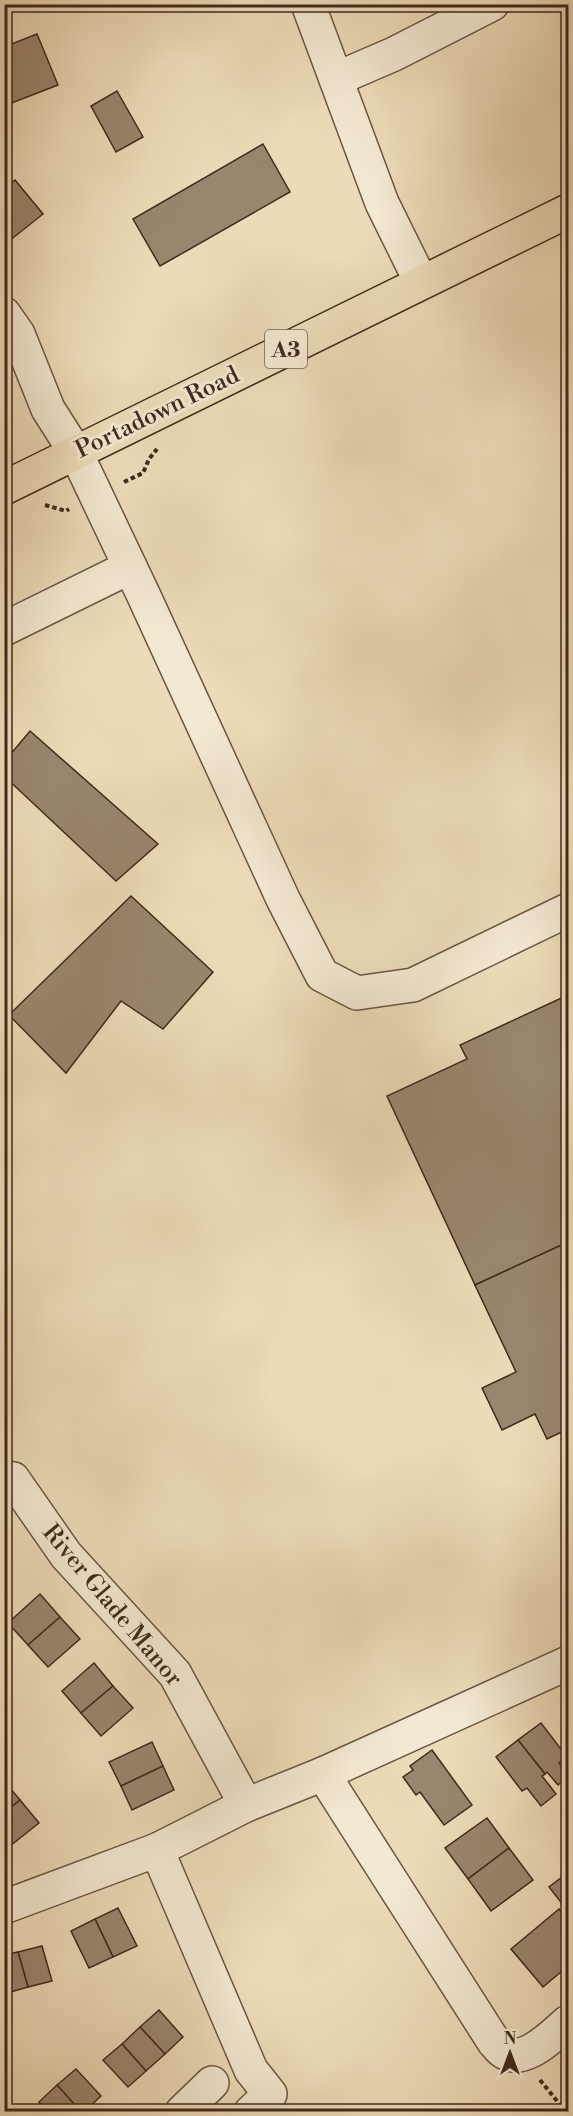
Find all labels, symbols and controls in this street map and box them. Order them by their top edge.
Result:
road number: A3 [265,330,307,368]
street label: Portadown Road [71,360,245,465]
street label: River Glade Manor [36,1518,189,1693]
north arrow [480,2023,540,2083]
text: N [504,2029,517,2049]

